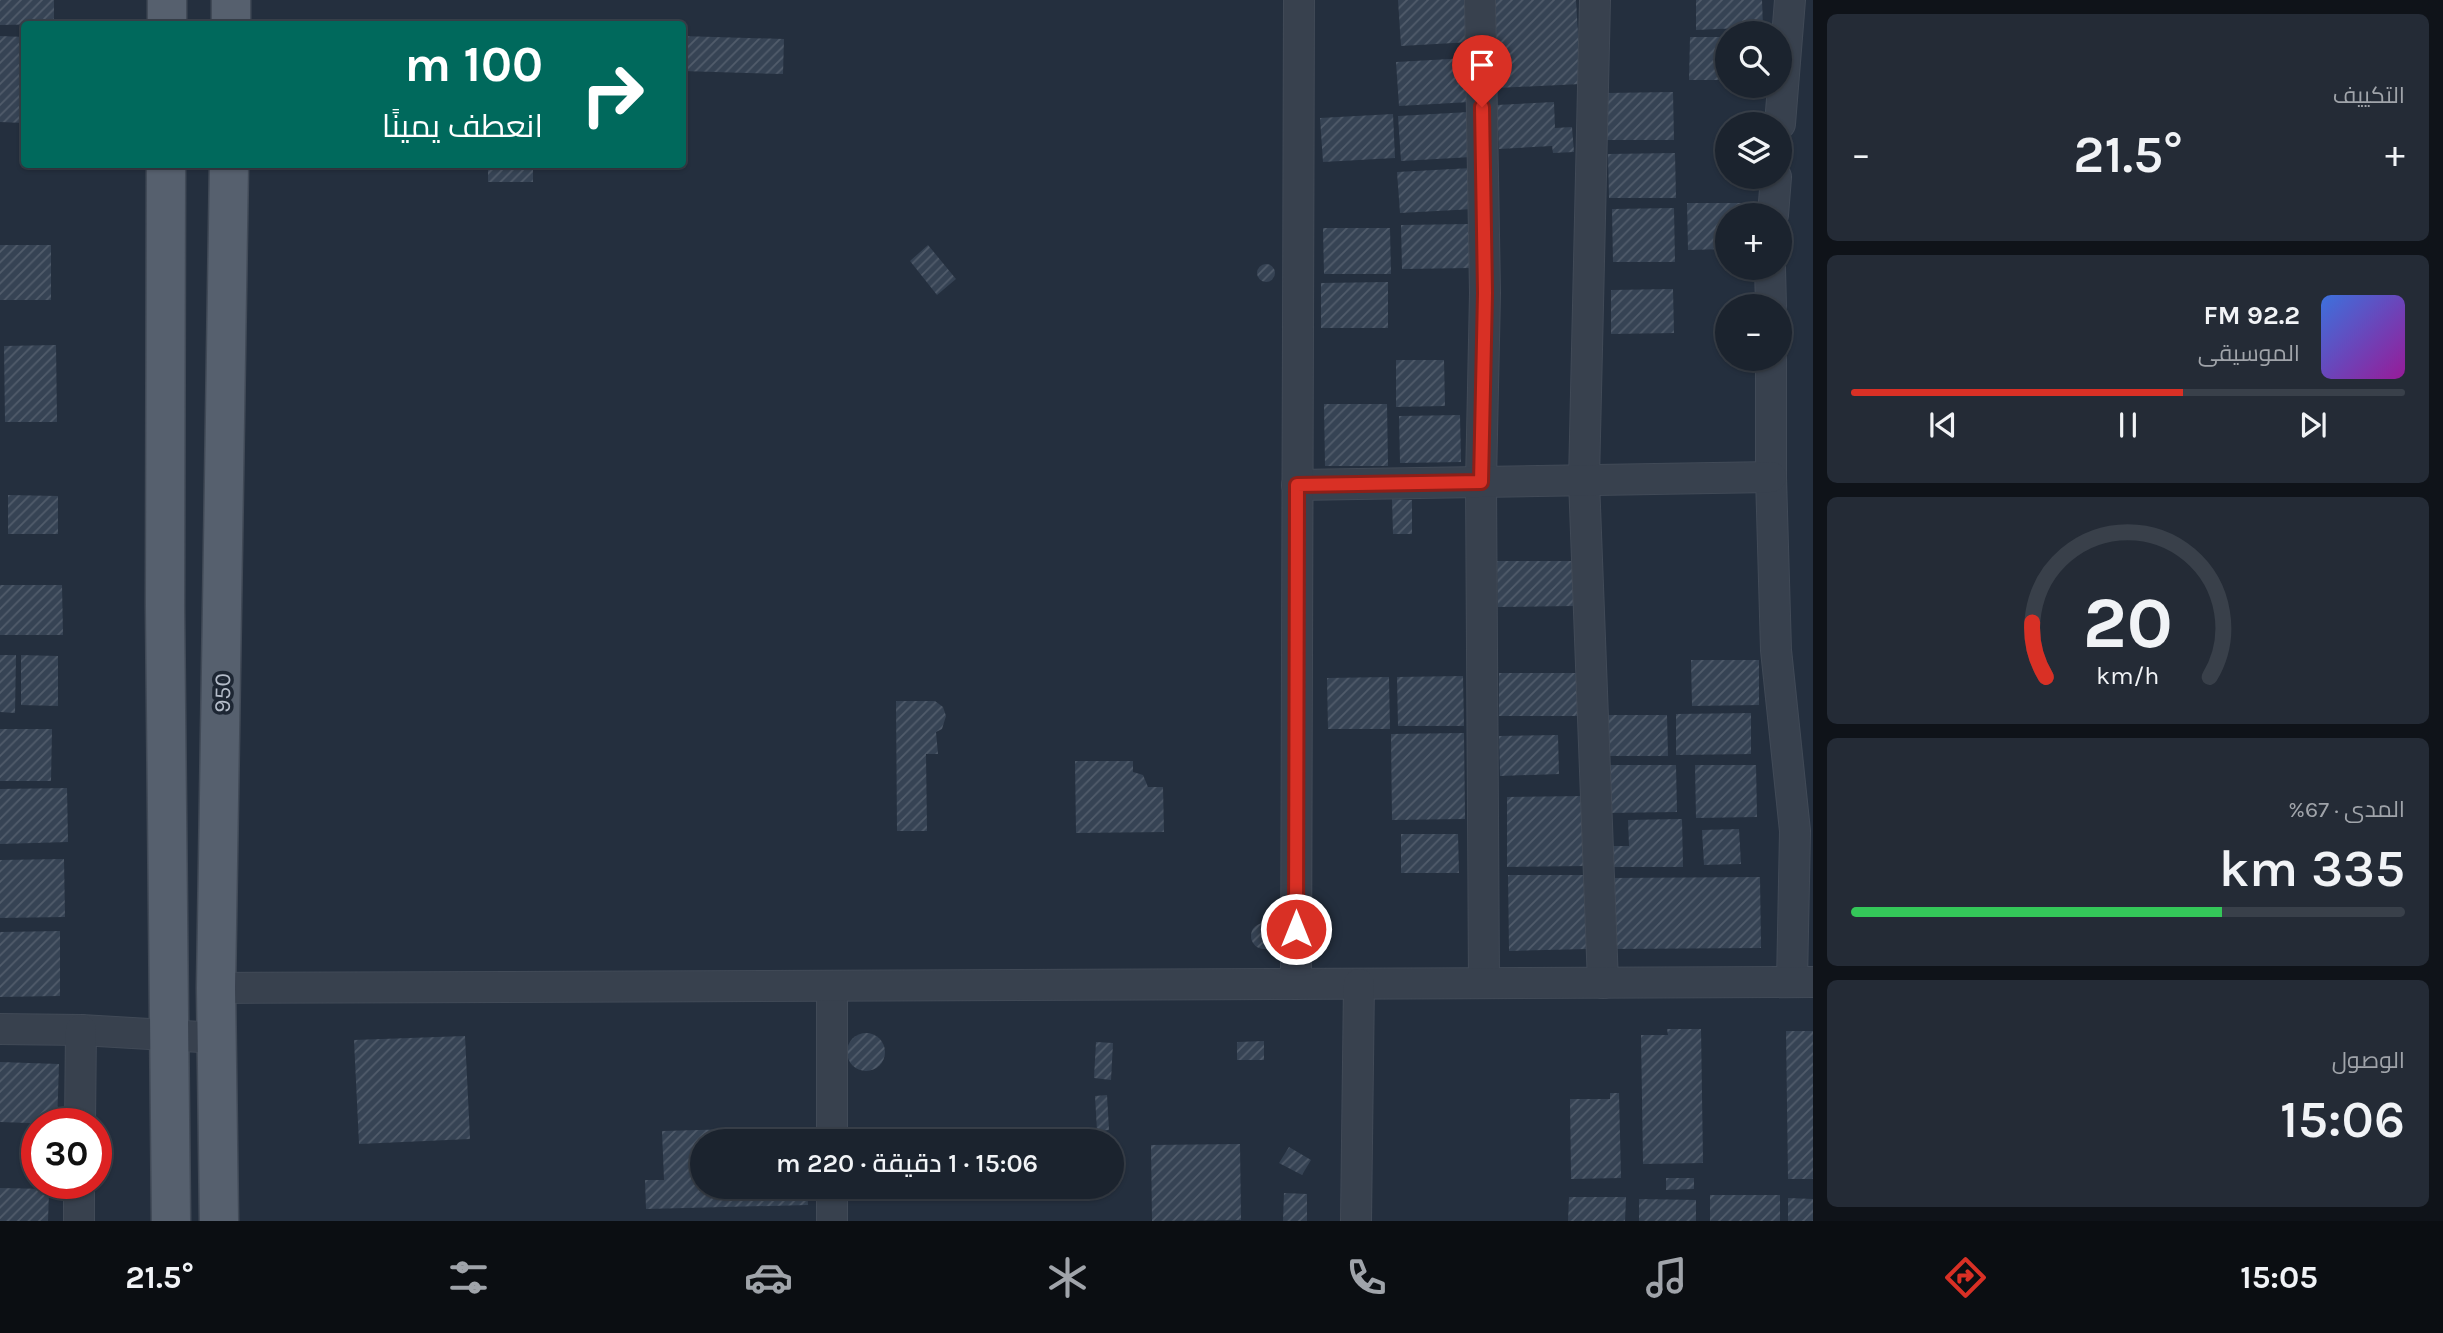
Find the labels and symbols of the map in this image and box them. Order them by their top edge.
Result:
pin [1452,35,1512,107]
street label: 950 [209,673,236,713]
position arrow [1259,892,1333,966]
speed limit sign: 30 [21,1108,112,1199]

